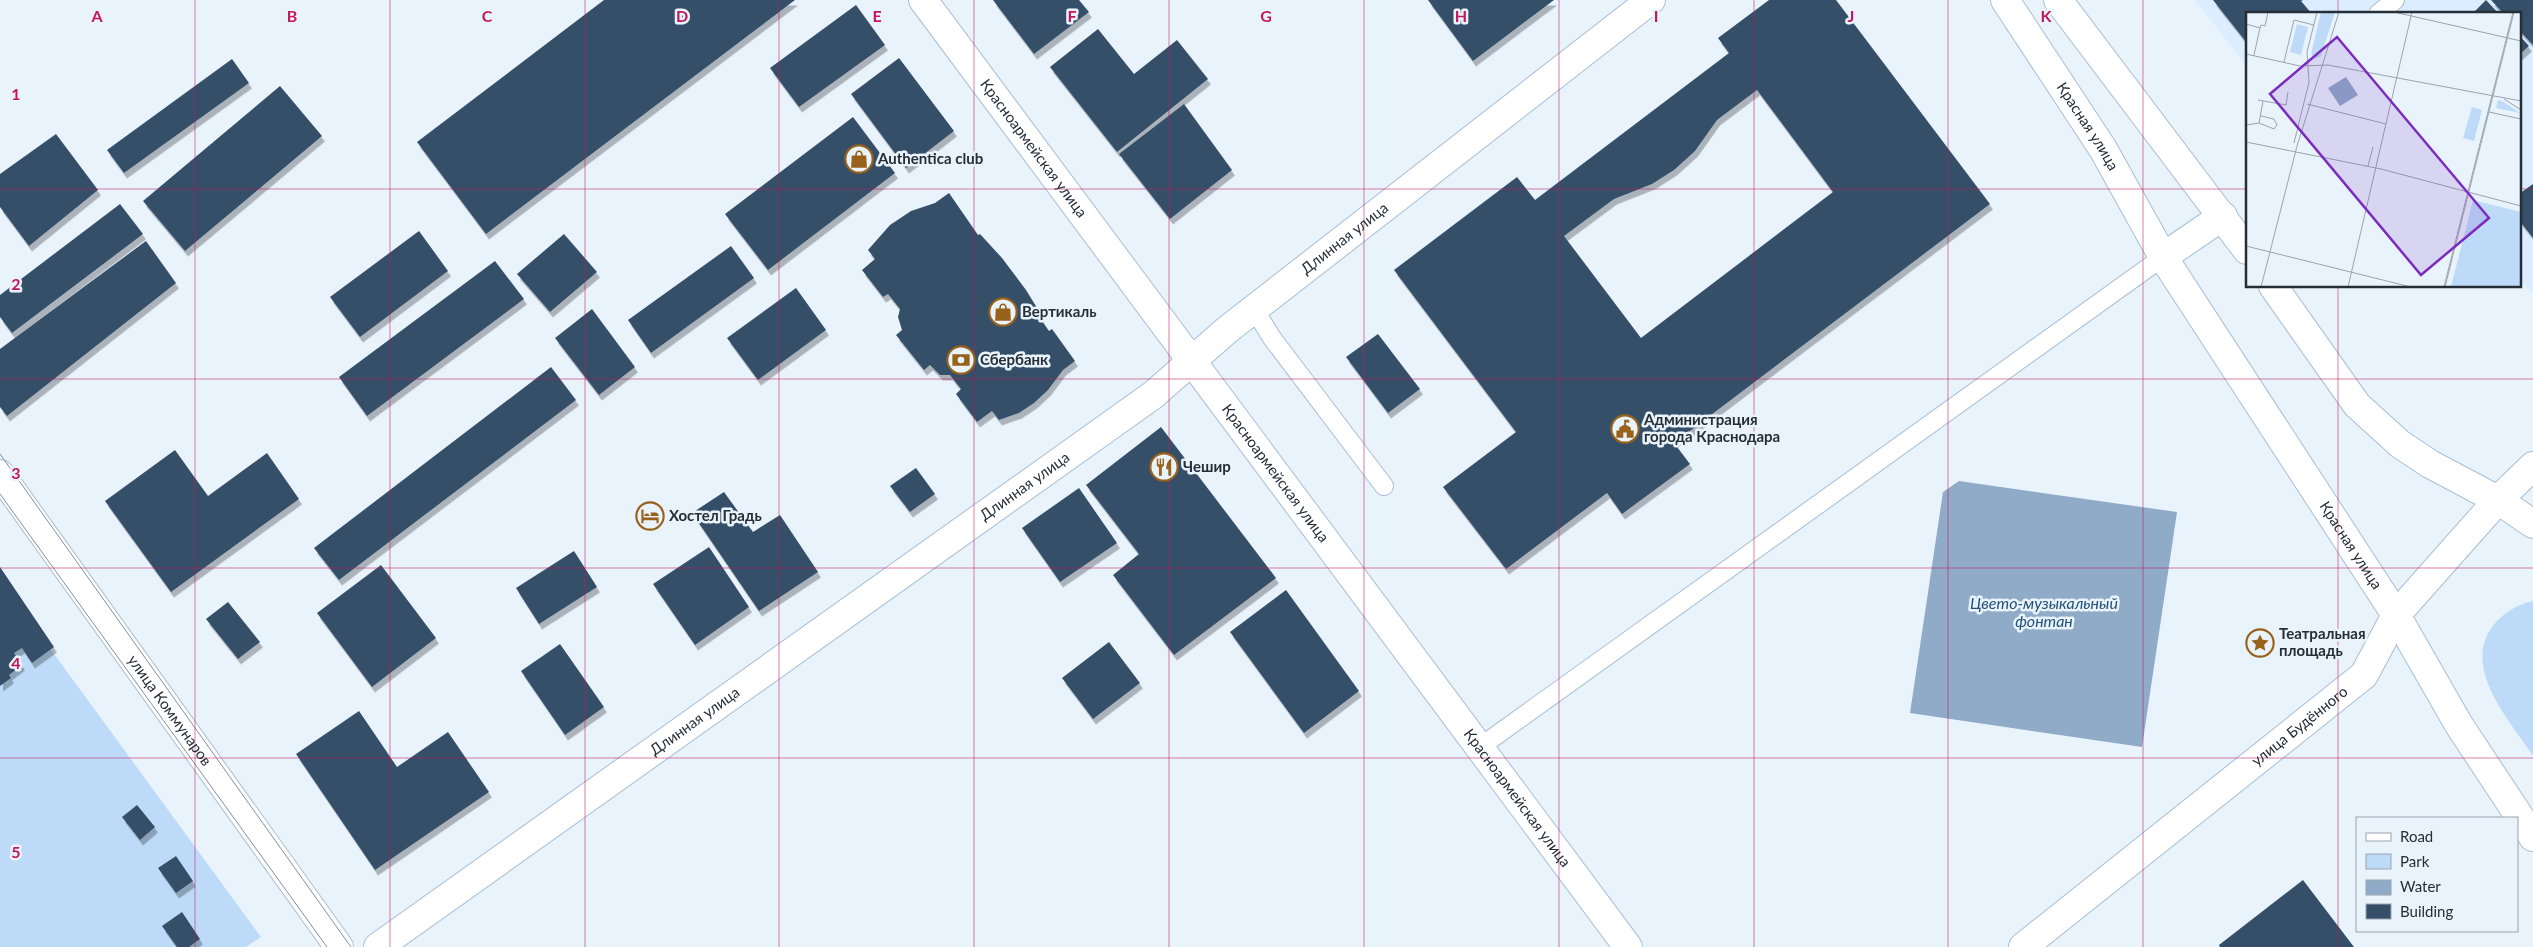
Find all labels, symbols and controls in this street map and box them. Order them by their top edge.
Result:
text: A [90,6,103,25]
text: B [287,6,297,25]
text: C [482,6,493,25]
text: D [676,6,688,25]
text: E [872,6,882,25]
text: F [1067,6,1077,25]
text: G [1260,6,1272,25]
text: H [1455,6,1467,25]
text: I [1654,6,1658,25]
text: J [1848,6,1854,25]
text: K [2041,6,2053,25]
inset map [2246,12,2520,288]
street label: Красноармейская улица [977,75,1092,220]
street label: Красная улица [2053,78,2123,173]
text: 1 [11,84,21,103]
shop icon: Authentica club [844,144,874,174]
place label: Authentica club [877,149,983,167]
street label: Длинная улица [1297,198,1391,277]
text: 2 [11,274,21,293]
shop icon: Вертикаль [988,297,1018,327]
place label: Вертикаль [1022,302,1097,320]
bank icon: Сбербанк [946,345,976,375]
place label: Сбербанк [980,350,1049,368]
street label: Красноармейская улица [1219,400,1333,545]
place label: Администрация города Краснодара [1643,410,1780,445]
public building icon: Администрация города Краснодара [1610,414,1640,444]
street label: Длинная улица [976,448,1072,524]
restaurant icon: Чешир [1149,452,1179,482]
place label: Чешир [1183,457,1231,475]
text: 3 [11,463,21,482]
street label: Красная улица [2316,498,2387,592]
hotel icon: Хостел Градь [635,501,665,531]
place label: Хостел Градь [669,506,762,524]
water label: Цвето-музыкальный фонтан [1970,593,2118,630]
place label: Театральная площадь [2279,624,2366,659]
place icon: Театральная площадь [2245,628,2275,658]
street label: улица Коммунаров [125,651,216,769]
text: 4 [11,653,21,672]
street label: Длинная улица [646,682,743,759]
street label: улица Будённого [2248,682,2351,769]
street label: Красноармейская улица [1461,725,1575,870]
legend [2356,817,2518,932]
text: Road [2400,827,2433,845]
text: 5 [11,842,21,861]
text: Park [2400,852,2430,870]
text: Water [2400,877,2441,895]
text: Building [2400,902,2453,920]

